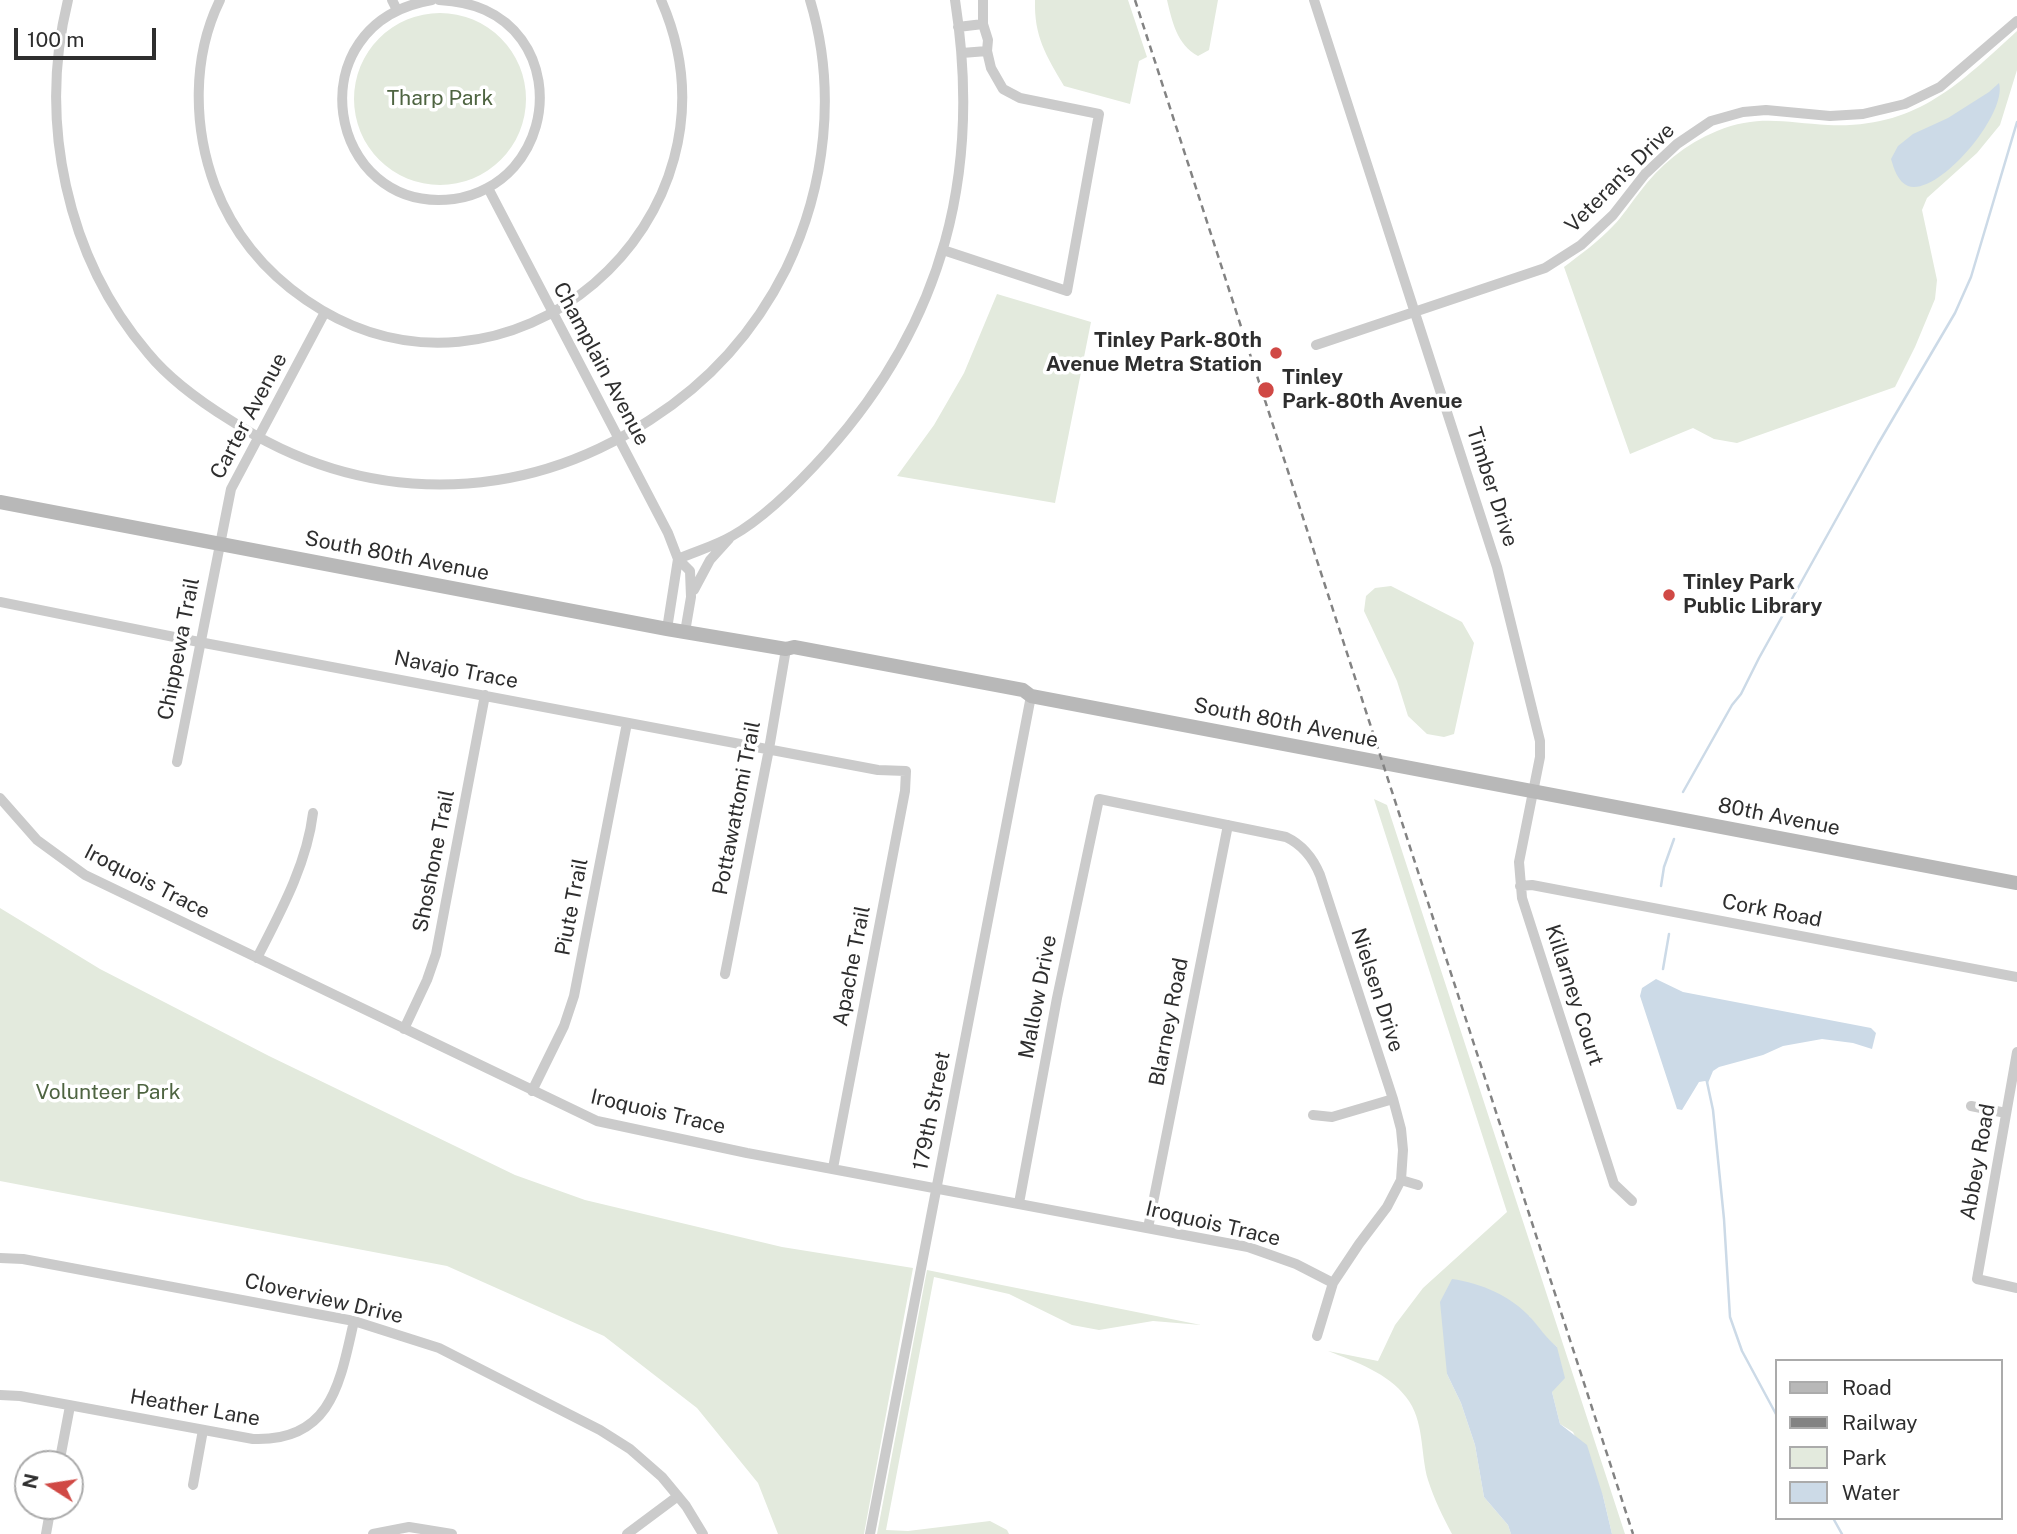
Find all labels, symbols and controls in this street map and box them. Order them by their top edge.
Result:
scale bar [18,14,159,58]
text: 100 m [27,27,84,52]
park label: Tharp Park [387,86,493,112]
street label: Veteran's Drive [1560,118,1680,238]
street label: Champlain Avenue [547,278,655,450]
place label: Tinley Park-80th Avenue Metra Station [1046,328,1262,378]
marker: Tinley Park-80th Avenue Metra Station [1268,345,1284,361]
street label: Carter Avenue [205,349,293,483]
place label: Tinley Park-80th Avenue [1282,365,1463,415]
marker: Tinley Park-80th Avenue [1256,380,1276,400]
street label: Timber Drive [1461,424,1523,550]
street label: South 80th Avenue [303,526,491,586]
place label: Tinley Park Public Library [1683,570,1822,620]
street label: Chippewa Trail [153,576,205,722]
marker: Tinley Park Public Library [1661,587,1677,603]
street label: Navajo Trace [392,646,520,694]
street label: South 80th Avenue [1192,693,1380,753]
street label: Pottawattomi Trail [708,719,766,897]
street label: Shoshone Trail [408,788,460,934]
street label: 80th Avenue [1716,793,1842,841]
street label: Iroquois Trace [80,839,214,925]
street label: Piute Trail [550,856,594,958]
street label: Cork Road [1720,889,1824,933]
street label: Apache Trail [828,904,876,1028]
street label: Killarney Court [1539,921,1609,1069]
street label: Nielsen Drive [1345,925,1409,1055]
street label: Mallow Drive [1014,933,1062,1061]
street label: Blarney Road [1144,956,1194,1088]
street label: 179th Street [908,1049,956,1173]
park label: Volunteer Park [36,1080,180,1106]
street label: Iroquois Trace [588,1084,728,1140]
street label: Abbey Road [1955,1102,2001,1222]
street label: Iroquois Trace [1143,1196,1283,1252]
street label: Cloverview Drive [242,1269,406,1329]
legend [1776,1359,2003,1520]
text: Road [1842,1375,1892,1400]
street label: Heather Lane [128,1384,262,1432]
text: Railway [1842,1410,1918,1435]
text: Park [1842,1445,1887,1470]
north arrow [14,1450,84,1520]
text: N [18,1472,43,1491]
text: Water [1842,1480,1900,1505]

